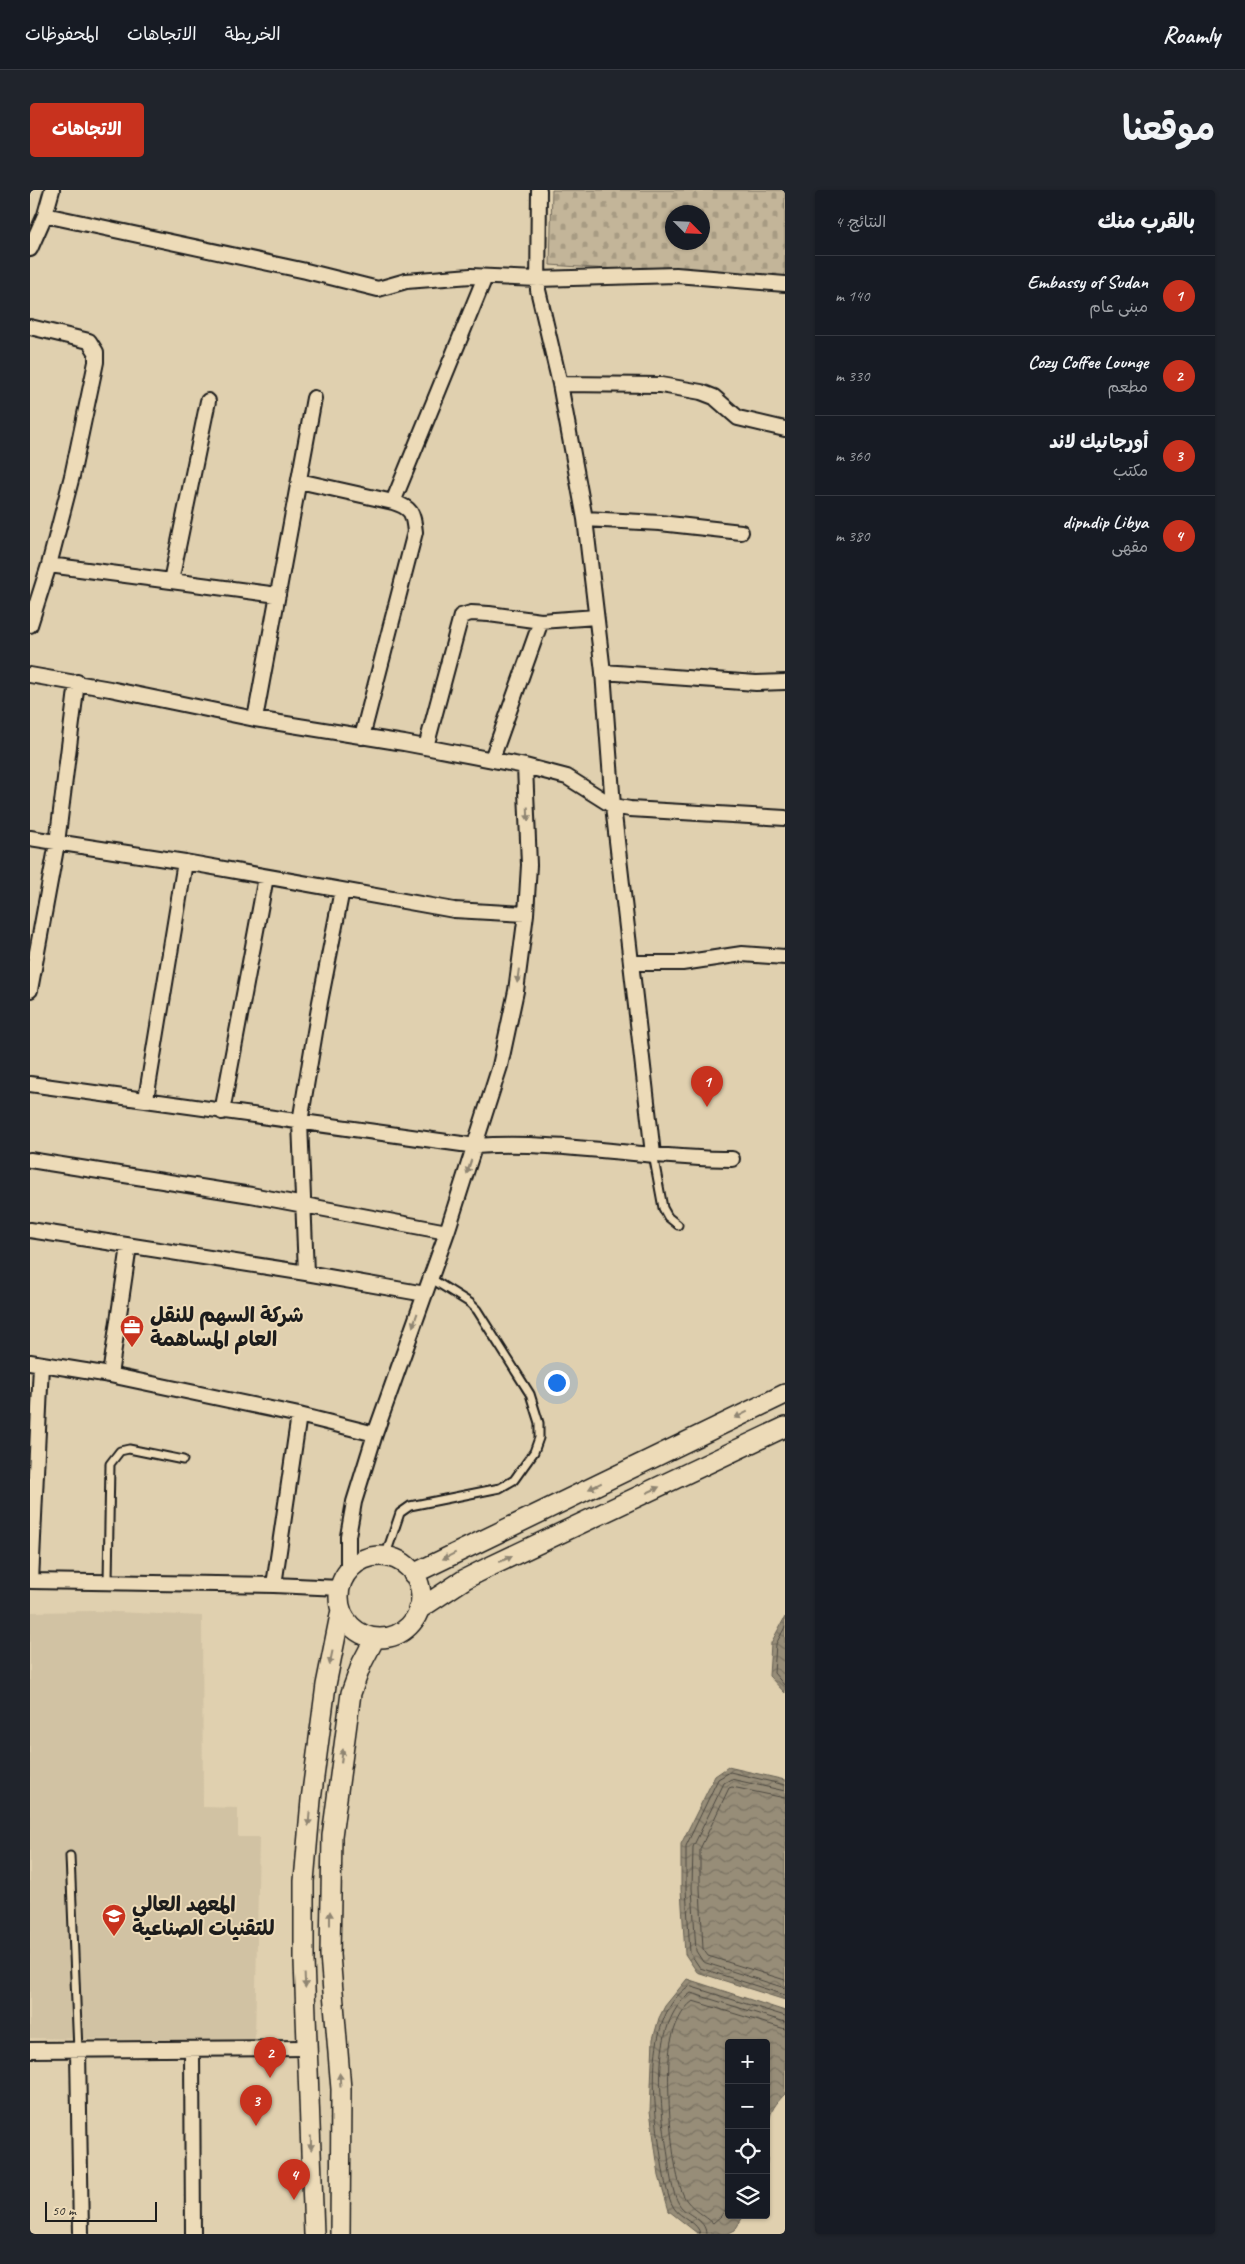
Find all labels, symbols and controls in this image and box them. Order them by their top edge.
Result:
text: Roamly [1163,20,1220,50]
text: المحفوظات [25,23,99,45]
text: الاتجاهات [127,23,197,45]
text: الخريطة [225,23,281,45]
button: الاتجاهات [30,103,144,157]
text: موقعنا [1122,106,1215,151]
north arrow [665,205,710,250]
text: بالقرب منك [1098,208,1195,234]
text: النتائج: 4 [835,212,886,232]
text: Embassy of Sudan [1027,270,1148,294]
text: 140 m [835,286,869,306]
text: 1 [1175,286,1183,306]
text: مبنى عام [1089,297,1148,317]
text: Cozy Coffee Lounge [1028,350,1148,374]
text: 330 m [835,366,869,386]
text: 2 [1175,366,1183,386]
text: مطعم [1108,377,1148,397]
text: أورجانيك لاند [1049,430,1148,454]
text: 360 m [835,446,869,466]
text: 3 [1175,446,1183,466]
text: مكتب [1113,461,1148,481]
text: dipndip Libya [1063,510,1148,534]
text: 380 m [835,526,869,546]
text: 4 [1175,526,1183,546]
text: مقهى [1111,537,1148,557]
one-way arrow [524,806,532,822]
one-way arrow [514,968,522,984]
pin: 1 [691,1066,723,1107]
one-way arrow [464,1160,472,1175]
place label: شركة السهم للنقل العام المساهمة [150,1302,304,1355]
one-way arrow [411,1313,418,1328]
office icon: شركة السهم للنقل العام المساهمة [119,1314,145,1348]
your location [544,1370,570,1396]
one-way arrow [734,1411,748,1419]
one-way arrow [588,1482,602,1490]
one-way arrow [646,1485,660,1493]
one-way arrow [441,1552,456,1560]
one-way arrow [499,1555,513,1563]
one-way arrow [327,1650,335,1665]
one-way arrow [338,1748,346,1764]
one-way arrow [305,1811,313,1827]
place label: المعهد العالي للتقنيات الصناعية [132,1891,275,1941]
school or university icon: المعهد العالي للتقنيات الصناعية [101,1903,127,1937]
one-way arrow [326,1910,334,1926]
one-way arrow [301,1973,309,1989]
pin: 2 [254,2037,286,2078]
map controls [725,2039,770,2219]
button: + [725,2039,770,2084]
one-way arrow [336,2072,344,2088]
button: − [725,2084,770,2129]
pin: 3 [240,2085,272,2126]
button: locate [725,2129,770,2174]
one-way arrow [307,2135,315,2151]
pin: 4 [278,2159,310,2200]
button: layers [725,2174,770,2219]
scale bar [45,2199,158,2222]
text: 50 m [52,2202,76,2219]

